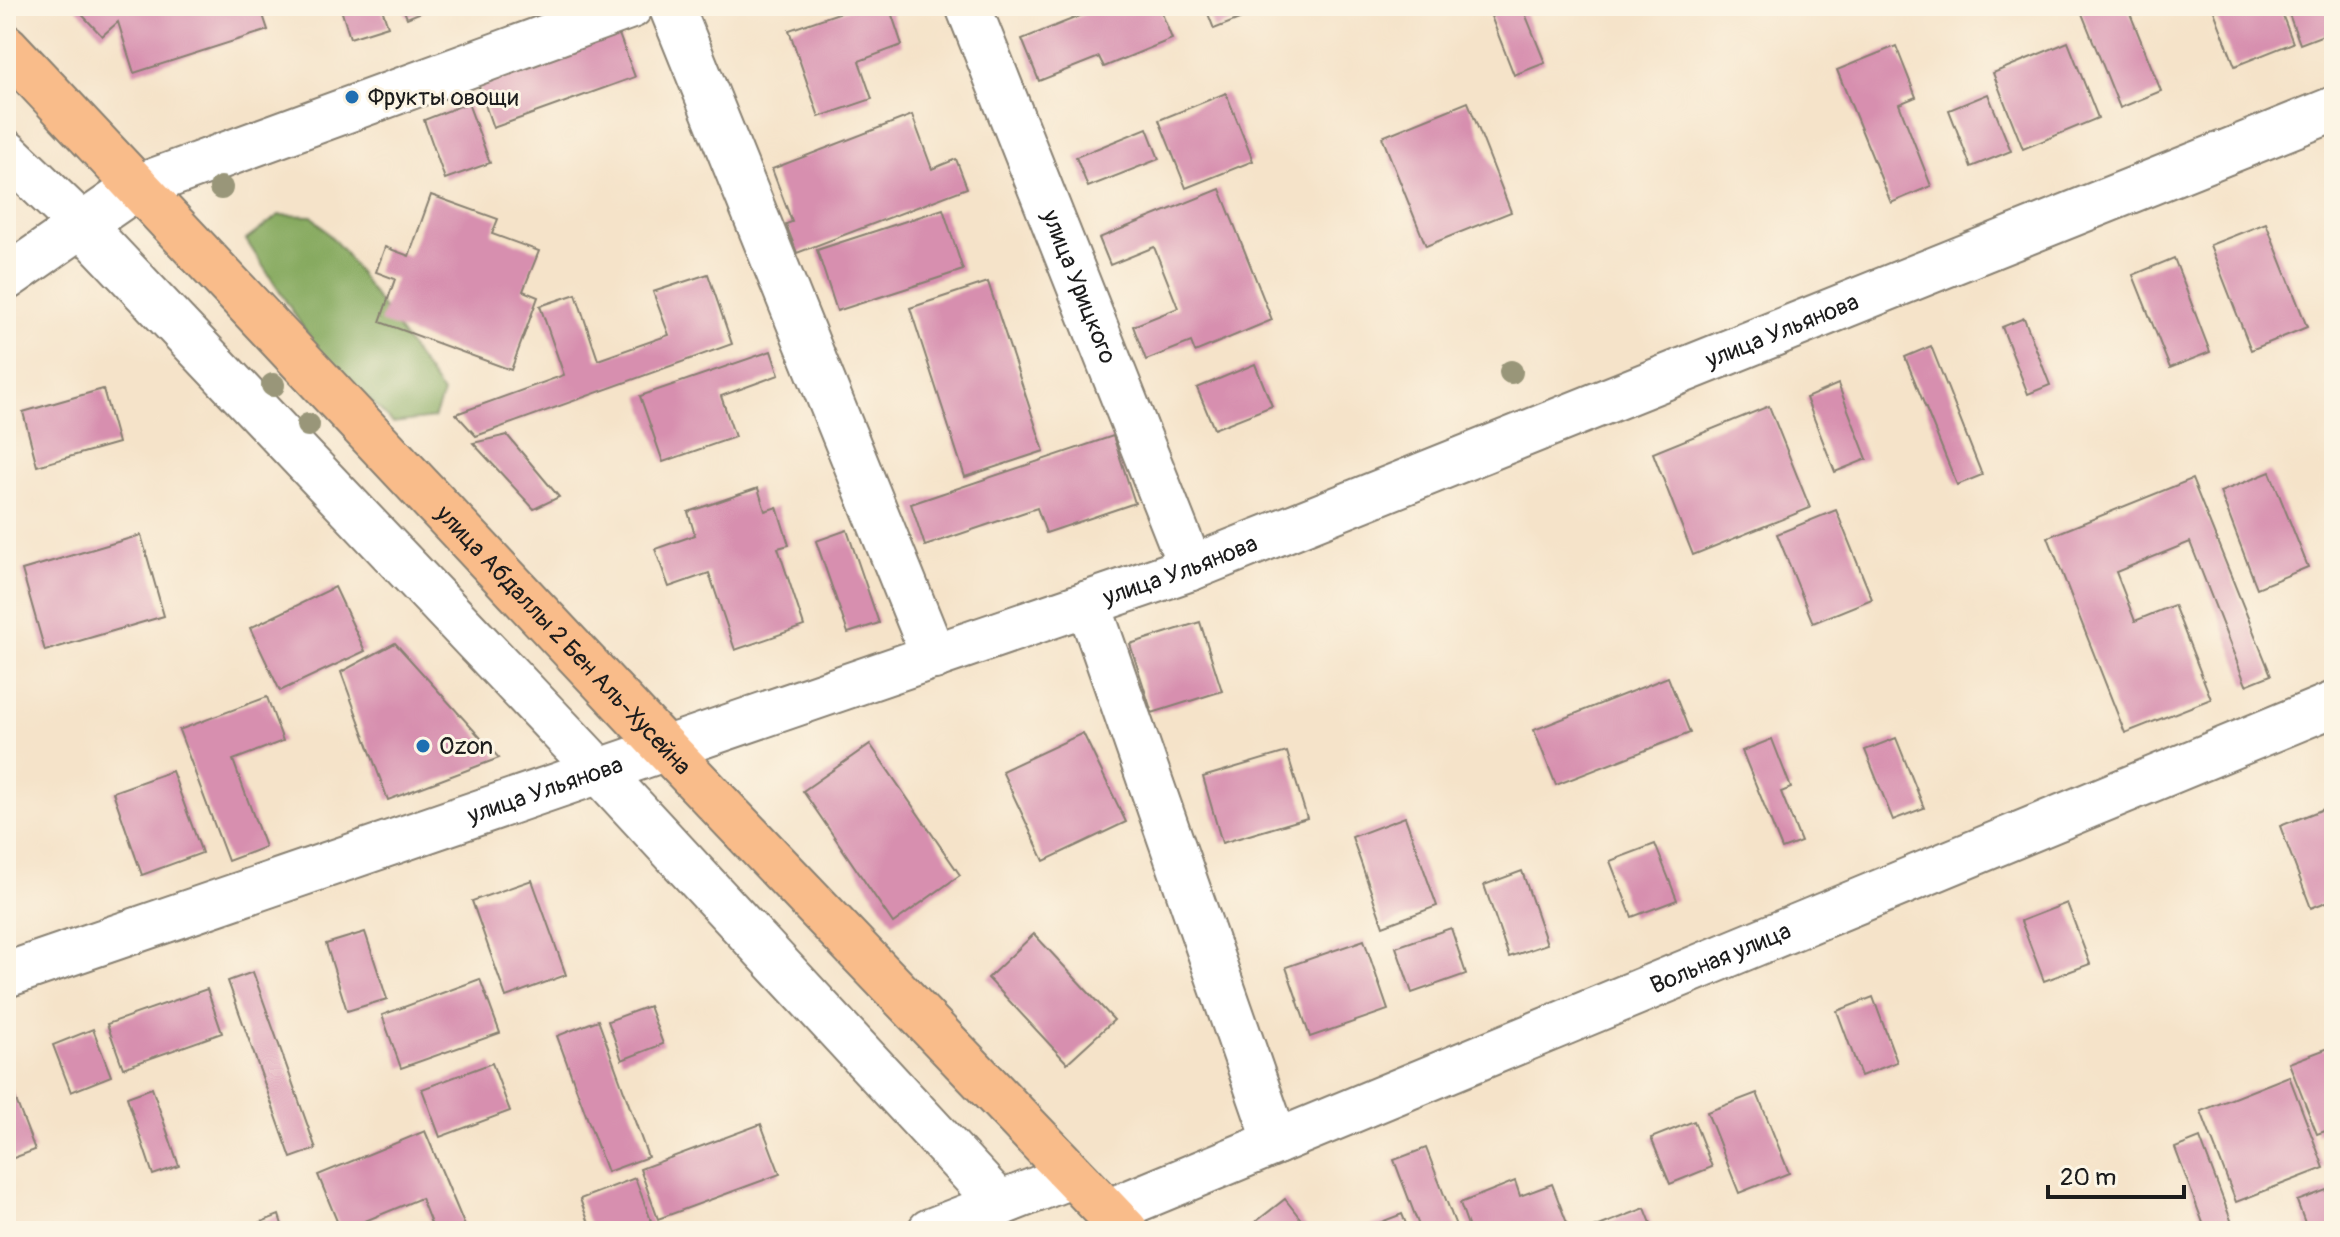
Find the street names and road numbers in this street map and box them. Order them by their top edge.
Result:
street label: улица Урицкого [1035,205,1122,368]
street label: улица Ульянова [1701,287,1863,375]
street label: улица Абдаллы 2 Бен Аль-Хусейна [429,499,697,781]
street label: улица Ульянова [1098,529,1262,612]
street label: улица Ульянова [463,750,627,831]
street label: Вольная улица [1646,916,1795,1000]

